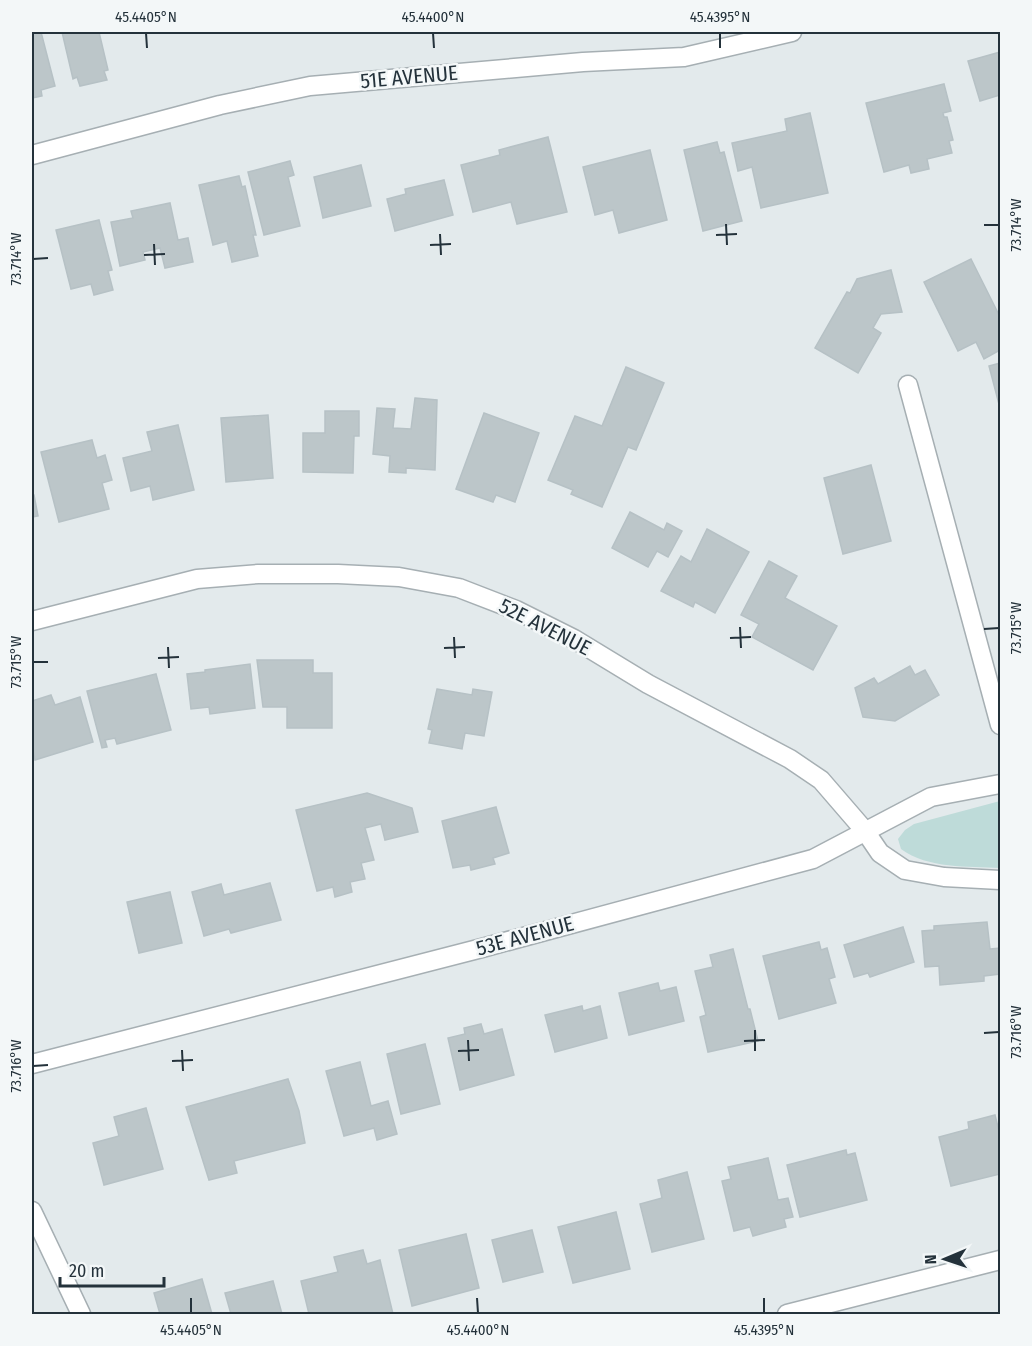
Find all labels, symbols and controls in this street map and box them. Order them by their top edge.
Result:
text: 45.4405°N [115,8,177,26]
text: 45.4400°N [402,8,464,26]
text: 45.4395°N [690,8,750,26]
street label: 51E AVENUE [359,60,459,94]
text: 73.714°W [1007,198,1025,252]
text: 73.714°W [7,232,25,286]
street label: 52E AVENUE [495,593,595,661]
text: 73.715°W [1007,602,1025,654]
text: 73.715°W [7,636,25,688]
street label: 53E AVENUE [473,910,577,961]
text: 73.716°W [1007,1005,1025,1059]
text: 73.716°W [7,1039,25,1093]
north arrow [915,1229,975,1289]
scale bar [60,1250,164,1288]
text: N [921,1254,940,1265]
text: 20 m [69,1260,104,1282]
text: 45.4405°N [160,1321,222,1339]
text: 45.4400°N [447,1321,509,1339]
text: 45.4395°N [734,1321,794,1339]

